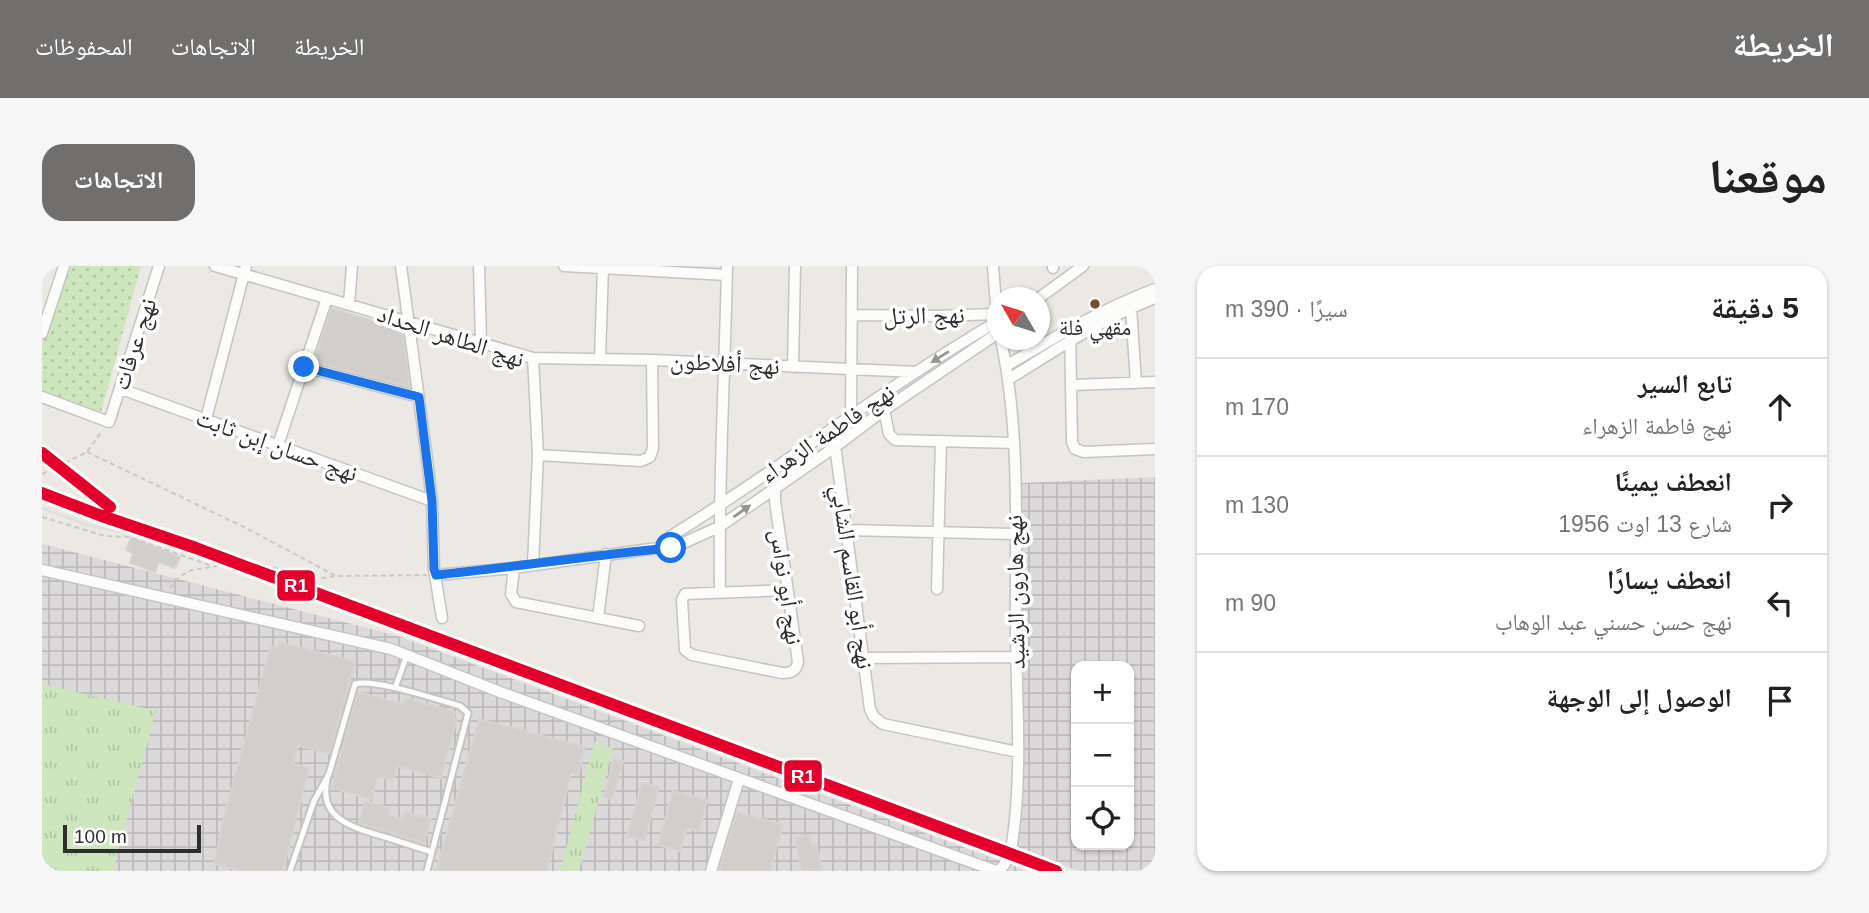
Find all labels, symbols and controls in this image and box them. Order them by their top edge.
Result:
text: الخريطة [1733,26,1834,63]
text: المحفوظات [35,33,133,60]
text: الاتجاهات [171,33,256,60]
text: الخريطة [294,33,365,60]
button: الاتجاهات [42,144,195,221]
text: موقعنا [1709,149,1827,203]
north arrow [987,287,1050,350]
text: 5 دقيقة [1711,291,1799,324]
street label: نهج عرفات [106,295,163,394]
text: سيرًا · 390 m [1225,296,1348,322]
marker: مقهي فلة [1088,297,1102,311]
street label: نهج الطاهر الحداد [374,300,528,374]
street label: نهج الرتل [883,301,965,331]
place label: مقهي فلة [1059,315,1131,344]
street label: نهج أفلاطون [669,347,781,381]
route end [288,351,319,382]
one-way arrow [930,351,949,364]
text: تابع السير [1638,369,1732,399]
street label: نهج فاطمة الزهراء [755,378,901,490]
icon: ahead [1761,388,1799,426]
text: 170 m [1225,394,1289,420]
street label: نهج حسان إبن ثابت [192,403,361,489]
text: نهج فاطمة الزهراء [1582,413,1732,439]
text: انعطف يمينًا [1615,467,1732,497]
street label: نهج أبو القاسم الشابي [821,483,879,672]
icon: right [1761,486,1799,524]
text: 130 m [1225,492,1289,518]
one-way arrow [732,504,752,517]
text: شارع 13 اوت 1956 [1558,511,1732,537]
street label: نهج هارون الرشيد [1000,515,1032,669]
street label: نهج أبو نواس [764,527,808,647]
route start [655,532,686,563]
text: انعطف يسارًا [1607,565,1732,595]
line badge: R1 [276,569,316,602]
text: R1 [284,575,309,596]
icon: left [1761,584,1799,622]
text: 90 m [1225,590,1276,616]
text: نهج حسن حسني عبد الوهاب [1495,609,1732,635]
map controls [1071,661,1134,850]
button: + [1071,661,1134,724]
icon: arrive [1761,682,1799,720]
text: الوصول إلى الوجهة [1547,683,1732,713]
button: − [1071,724,1134,787]
line badge: R1 [783,759,823,793]
text: R1 [791,766,816,787]
button: locate [1071,787,1134,850]
scale bar [63,822,201,854]
text: 100 m [74,826,127,847]

